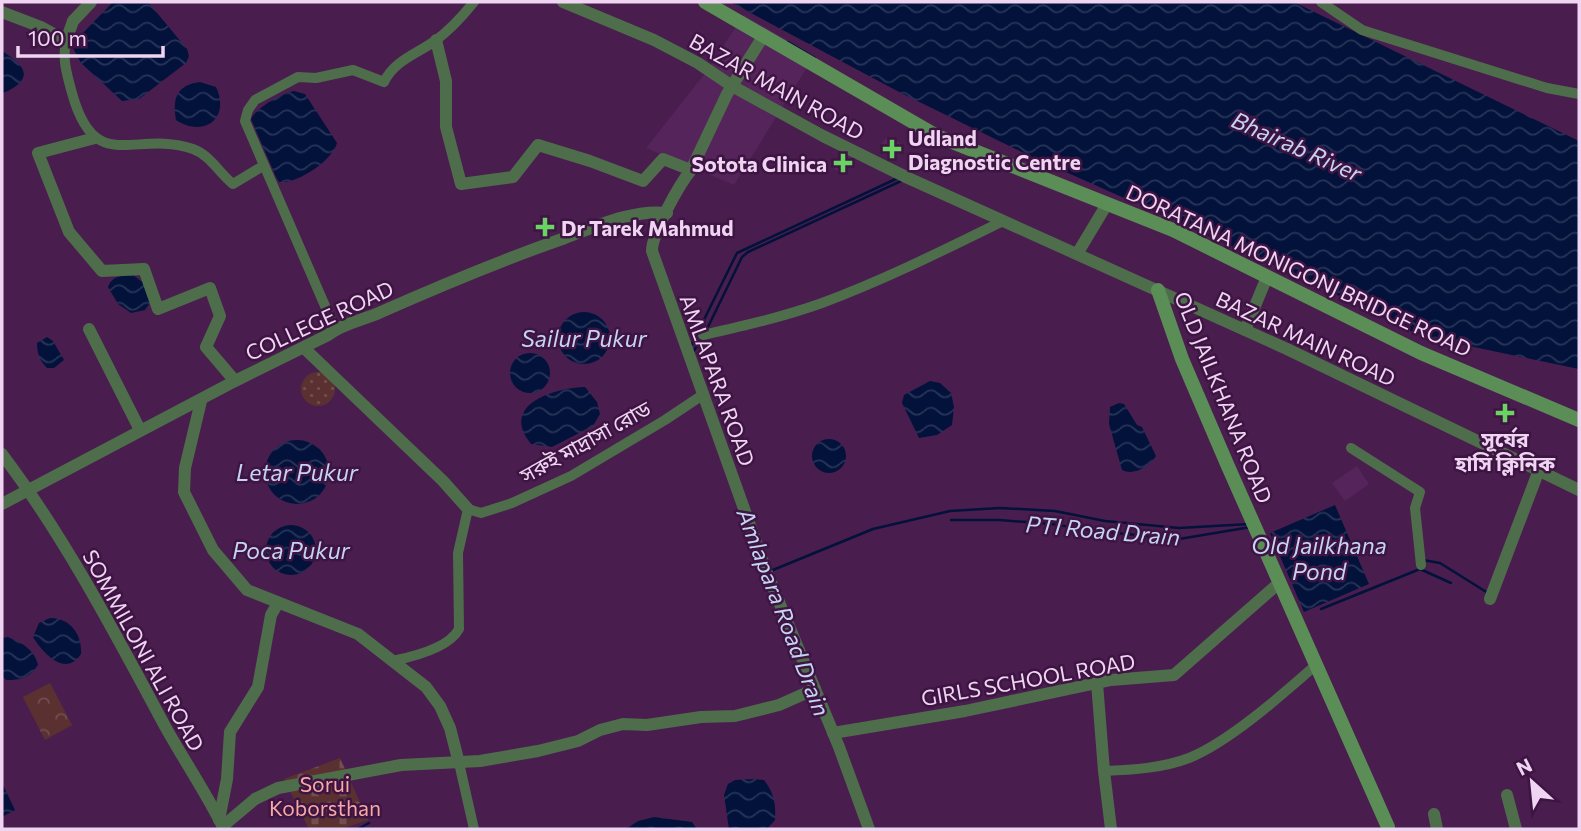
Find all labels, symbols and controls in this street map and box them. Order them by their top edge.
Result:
scale bar [18,14,163,58]
text: 100 m [28,25,87,50]
street label: BAZAR MAIN ROAD [686,28,868,144]
water label: Bhairab River [1228,105,1367,187]
place label: Udland Diagnostic Centre [908,125,1081,174]
marker: Udland Diagnostic Centre [882,139,902,159]
place label: Sotota Clinica [692,151,827,176]
marker: Sotota Clinica [833,153,853,173]
street label: DORATANA MONIGONJ BRIDGE ROAD [1122,179,1476,361]
place label: Dr Tarek Mahmud [561,215,734,240]
marker: Dr Tarek Mahmud [535,217,555,237]
street label: COLLEGE ROAD [241,275,397,365]
street label: BAZAR MAIN ROAD [1212,285,1400,391]
street label: OLD JAILKHANA ROAD [1170,288,1278,506]
street label: AMLAPARA ROAD [675,291,761,469]
water label: Sailur Pukur [521,324,648,352]
street label: সরুই মাদ্রাসা রোড [515,394,656,488]
marker: সূর্যের হাসি ক্লিনিক [1495,403,1515,423]
place label: সূর্যের হাসি ক্লিনিক [1454,426,1556,476]
water label: Letar Pukur [236,458,359,486]
water label: Amlapara Road Drain [731,503,836,720]
water label: PTI Road Drain [1025,509,1181,551]
water label: Old Jailkhana Pond [1251,531,1387,585]
water label: Poca Pukur [232,536,350,564]
street label: SOMMILONI ALI ROAD [78,545,210,755]
street label: GIRLS SCHOOL ROAD [919,648,1137,710]
north arrow [1497,747,1567,817]
text: N [1512,753,1536,780]
park label: Sorui Koborsthan [269,771,381,820]

